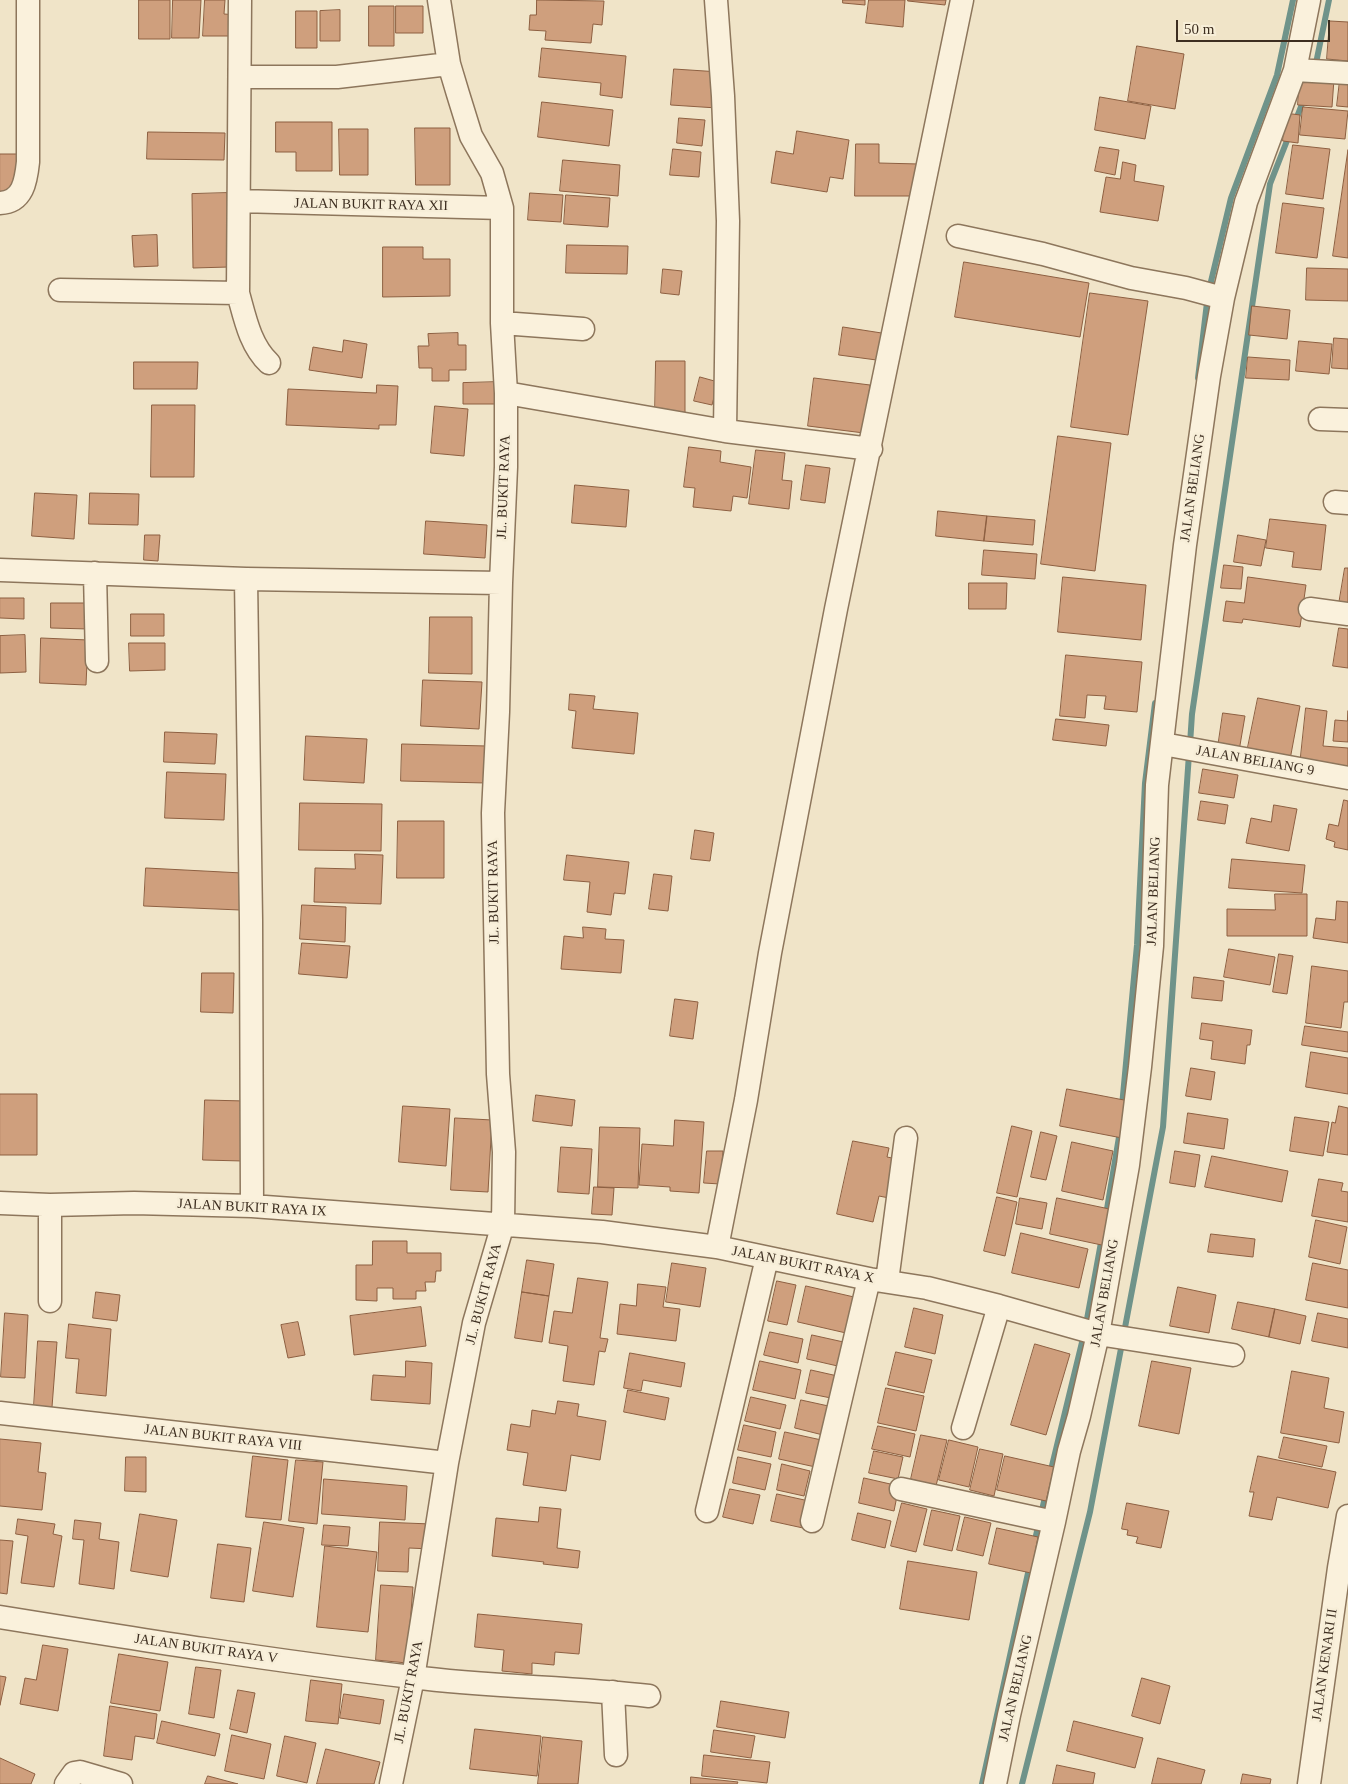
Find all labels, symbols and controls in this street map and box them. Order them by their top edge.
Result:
scale bar [1178,10,1332,42]
text: 50 m [1184,21,1214,37]
street label: JALAN BUKIT RAYA XII [294,195,448,215]
street label: JALAN BELIANG [1177,433,1209,543]
street label: JL. BUKIT RAYA [494,435,514,539]
street label: JALAN BELIANG 9 [1195,742,1315,780]
street label: JALAN BELIANG [1144,836,1164,946]
street label: JL. BUKIT RAYA [485,840,503,944]
street label: JALAN BUKIT RAYA IX [177,1196,327,1220]
street label: JALAN BELIANG [1087,1238,1123,1348]
street label: JL. BUKIT RAYA [462,1242,506,1346]
street label: JALAN BUKIT RAYA X [730,1243,876,1287]
street label: JALAN BUKIT RAYA VIII [143,1421,303,1455]
street label: JALAN KENARI II [1309,1608,1341,1722]
street label: JALAN BUKIT RAYA V [133,1631,279,1667]
street label: JALAN BELIANG [996,1633,1036,1743]
street label: JL. BUKIT RAYA [391,1639,427,1745]

